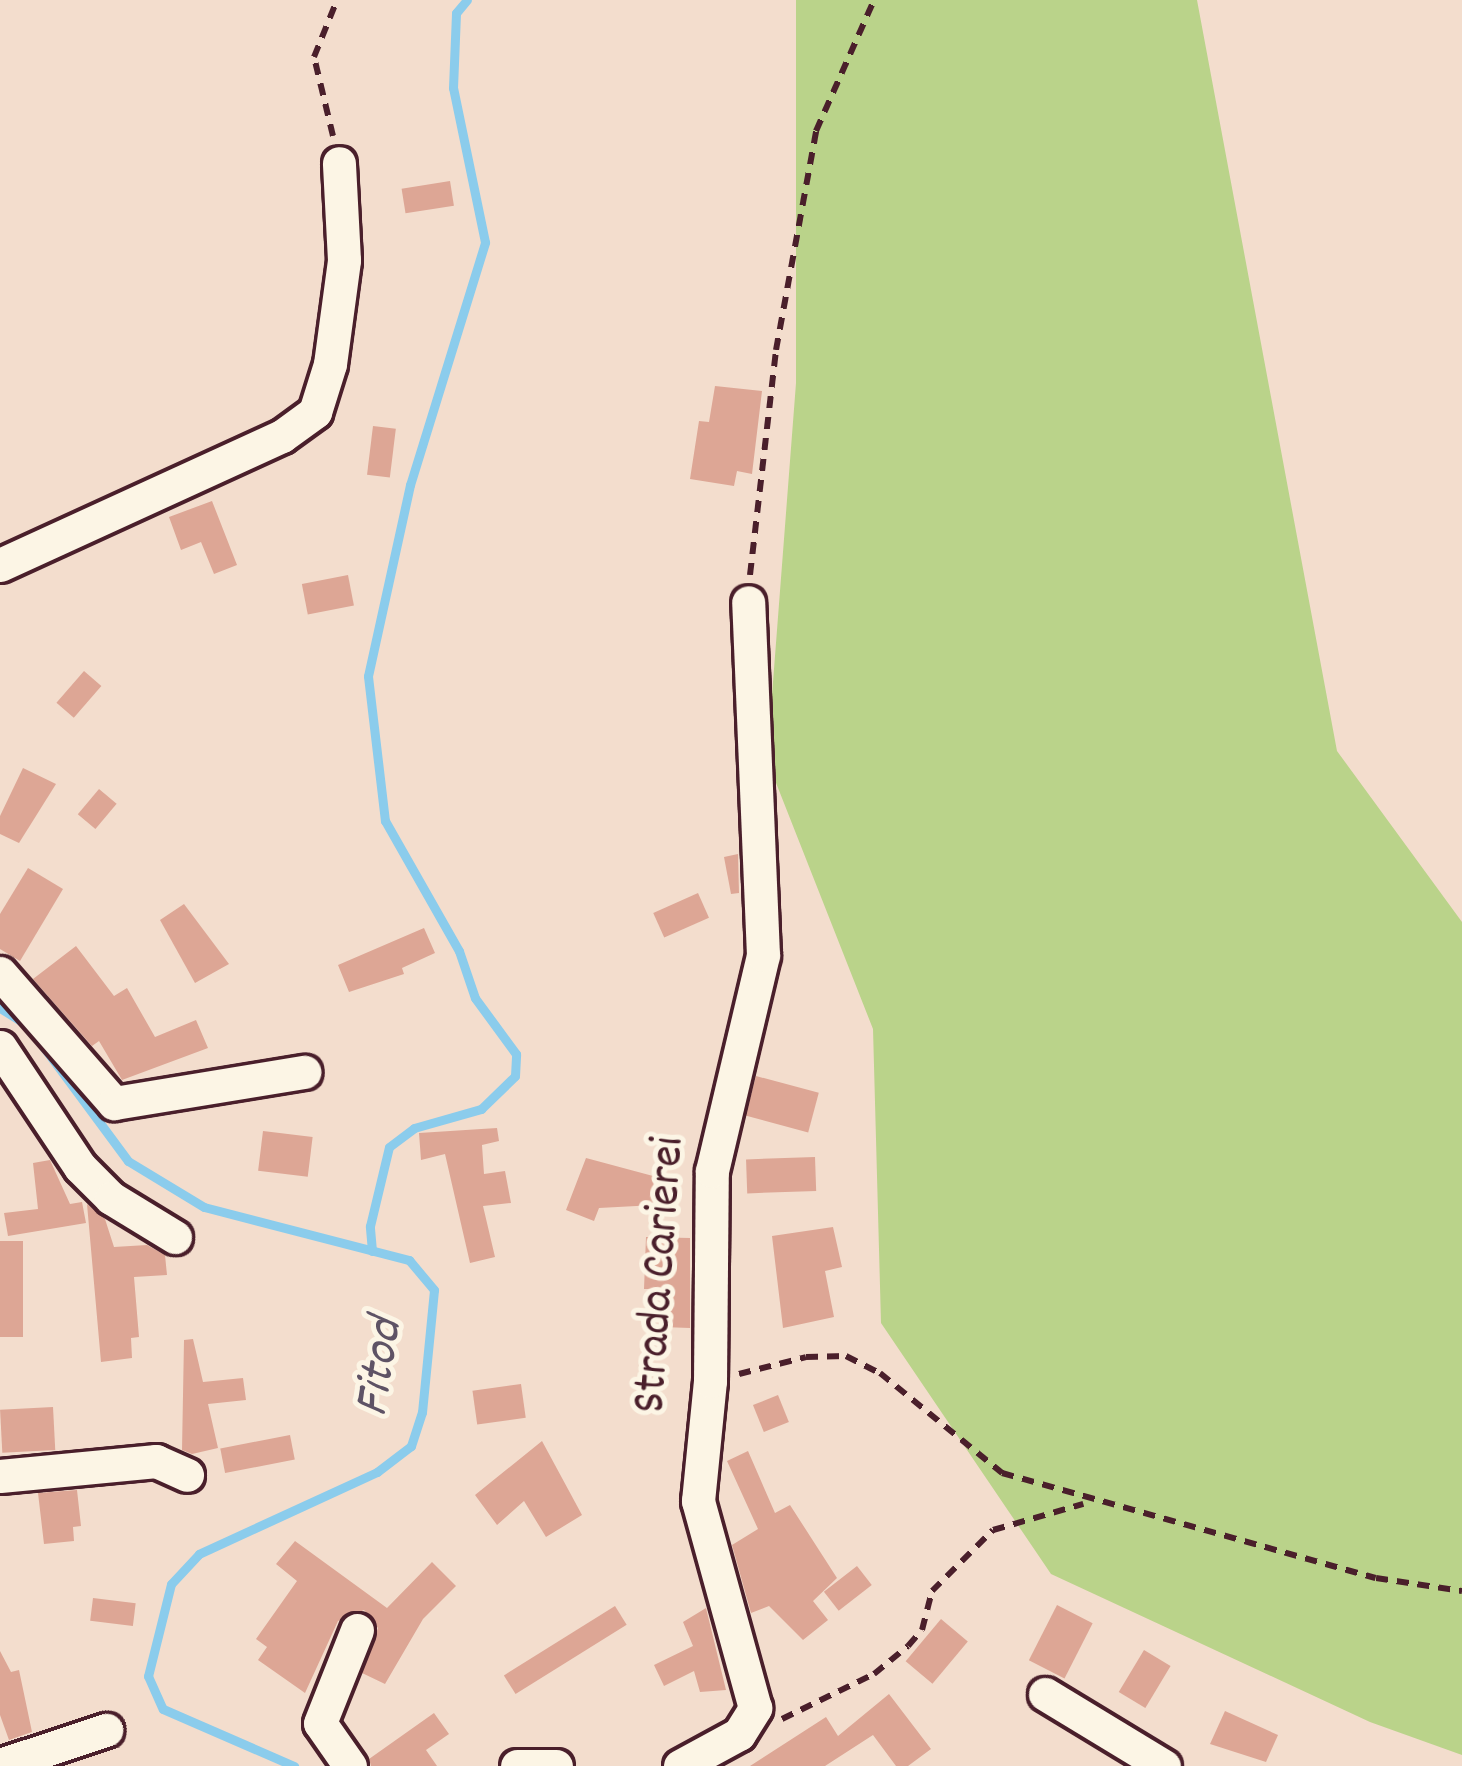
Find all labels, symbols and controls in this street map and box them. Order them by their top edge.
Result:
street label: Strada Carierei [624,1135,700,1415]
water label: Fitod [344,1315,420,1421]

